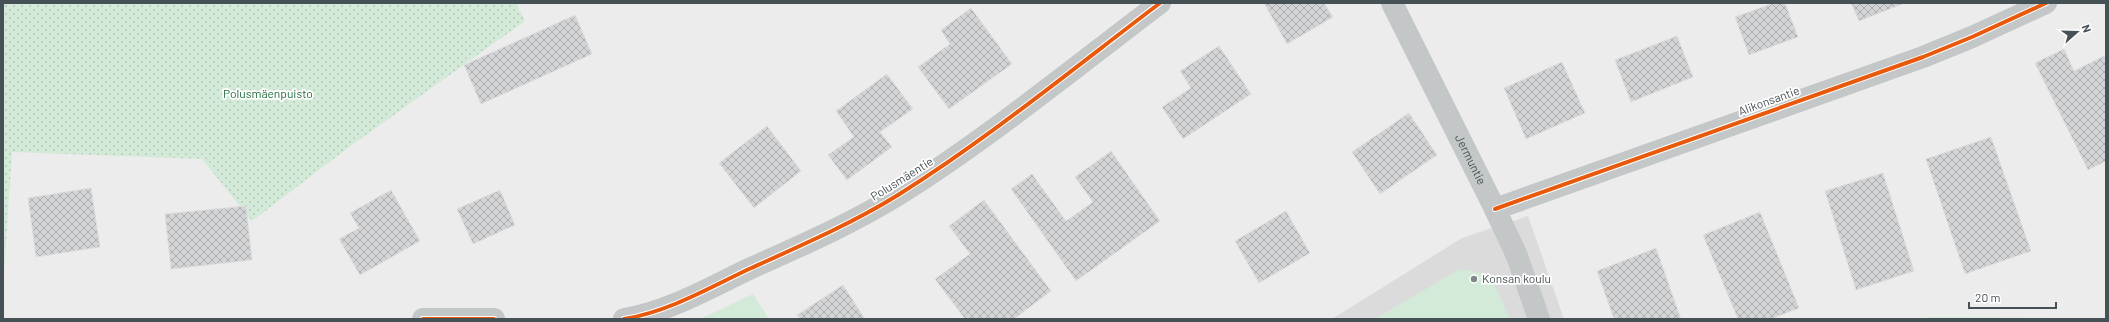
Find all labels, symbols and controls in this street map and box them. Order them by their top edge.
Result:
north arrow [2057,12,2097,52]
text: N [2080,23,2094,34]
street label: Alikonsantie [1736,83,1801,118]
park label: Polusmäenpuisto [223,86,313,100]
street label: Jermuntie [1453,132,1490,187]
street label: Polusmäentie [868,153,935,203]
place label: Konsan koulu [1482,271,1551,285]
marker: Konsan koulu [1469,274,1479,284]
scale bar [1969,284,2056,310]
text: 20 m [1975,290,2001,304]

